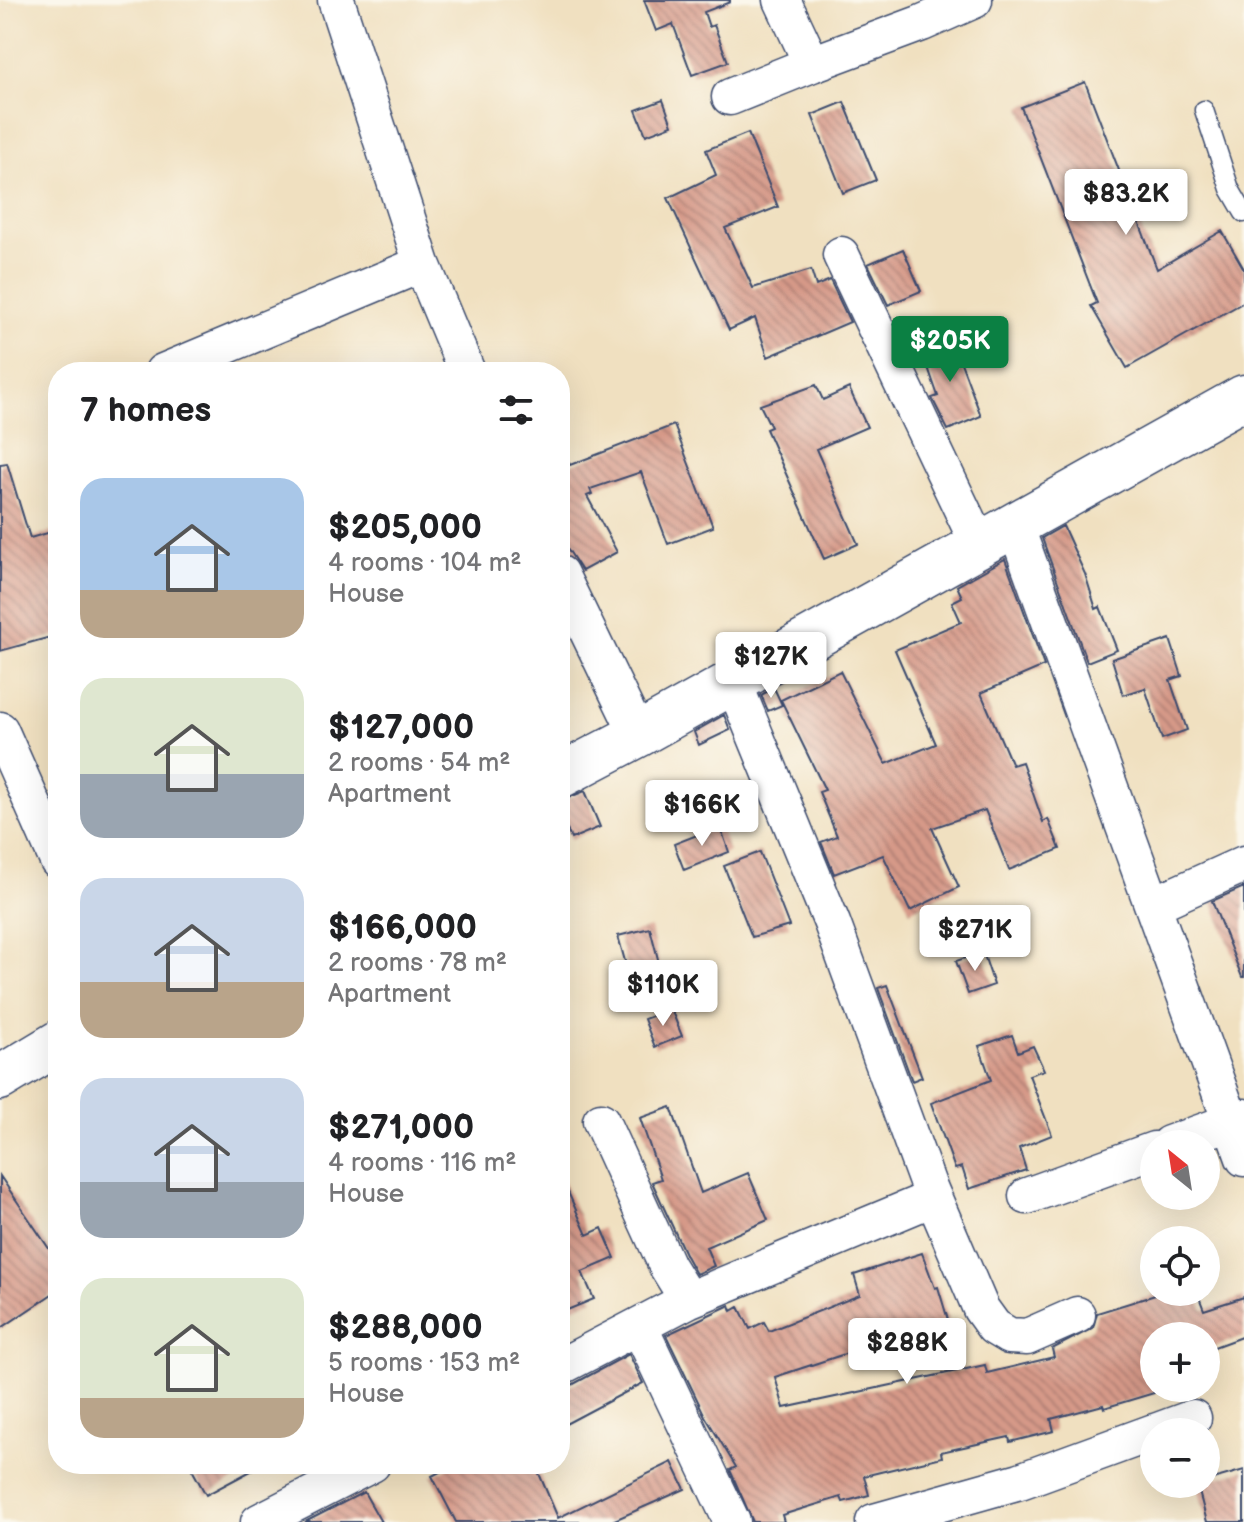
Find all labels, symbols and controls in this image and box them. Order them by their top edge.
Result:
pin: $83.2K [1061,169,1191,237]
text: $83.2K [1083,179,1169,210]
pin: $205K [894,316,1006,384]
text: $205K [909,326,991,357]
icon: filters [494,388,538,432]
text: 7 homes [80,390,211,431]
text: $205,000 [328,507,482,548]
icon: home [144,510,240,606]
text: 4 rooms · 104 m² [328,548,522,579]
text: House [328,579,404,610]
pin: $127K [715,632,827,700]
text: $127K [733,642,809,673]
text: $127,000 [328,707,474,748]
icon: home [144,710,240,806]
text: 2 rooms · 54 m² [328,748,511,779]
text: Apartment [328,779,451,810]
pin: $166K [646,780,758,848]
text: $166K [663,790,741,821]
pin: $271K [919,905,1031,973]
text: $166,000 [328,907,477,948]
icon: home [144,910,240,1006]
text: $271K [937,915,1013,946]
text: 2 rooms · 78 m² [328,948,507,979]
pin: $110K [607,960,719,1028]
text: $110K [627,970,699,1001]
text: Apartment [328,979,451,1010]
text: $271,000 [328,1107,474,1148]
icon: home [144,1110,240,1206]
north arrow [1140,1130,1220,1210]
map controls [1140,1130,1220,1498]
text: 4 rooms · 116 m² [328,1148,516,1179]
text: House [328,1179,404,1210]
button: locate [1140,1226,1220,1306]
text: $288,000 [328,1307,483,1348]
icon: home [144,1310,240,1406]
pin: $288K [851,1318,963,1386]
button: + [1140,1322,1220,1402]
text: $288K [866,1328,948,1359]
text: 5 rooms · 153 m² [328,1348,520,1379]
text: House [328,1379,404,1410]
button: − [1140,1418,1220,1498]

